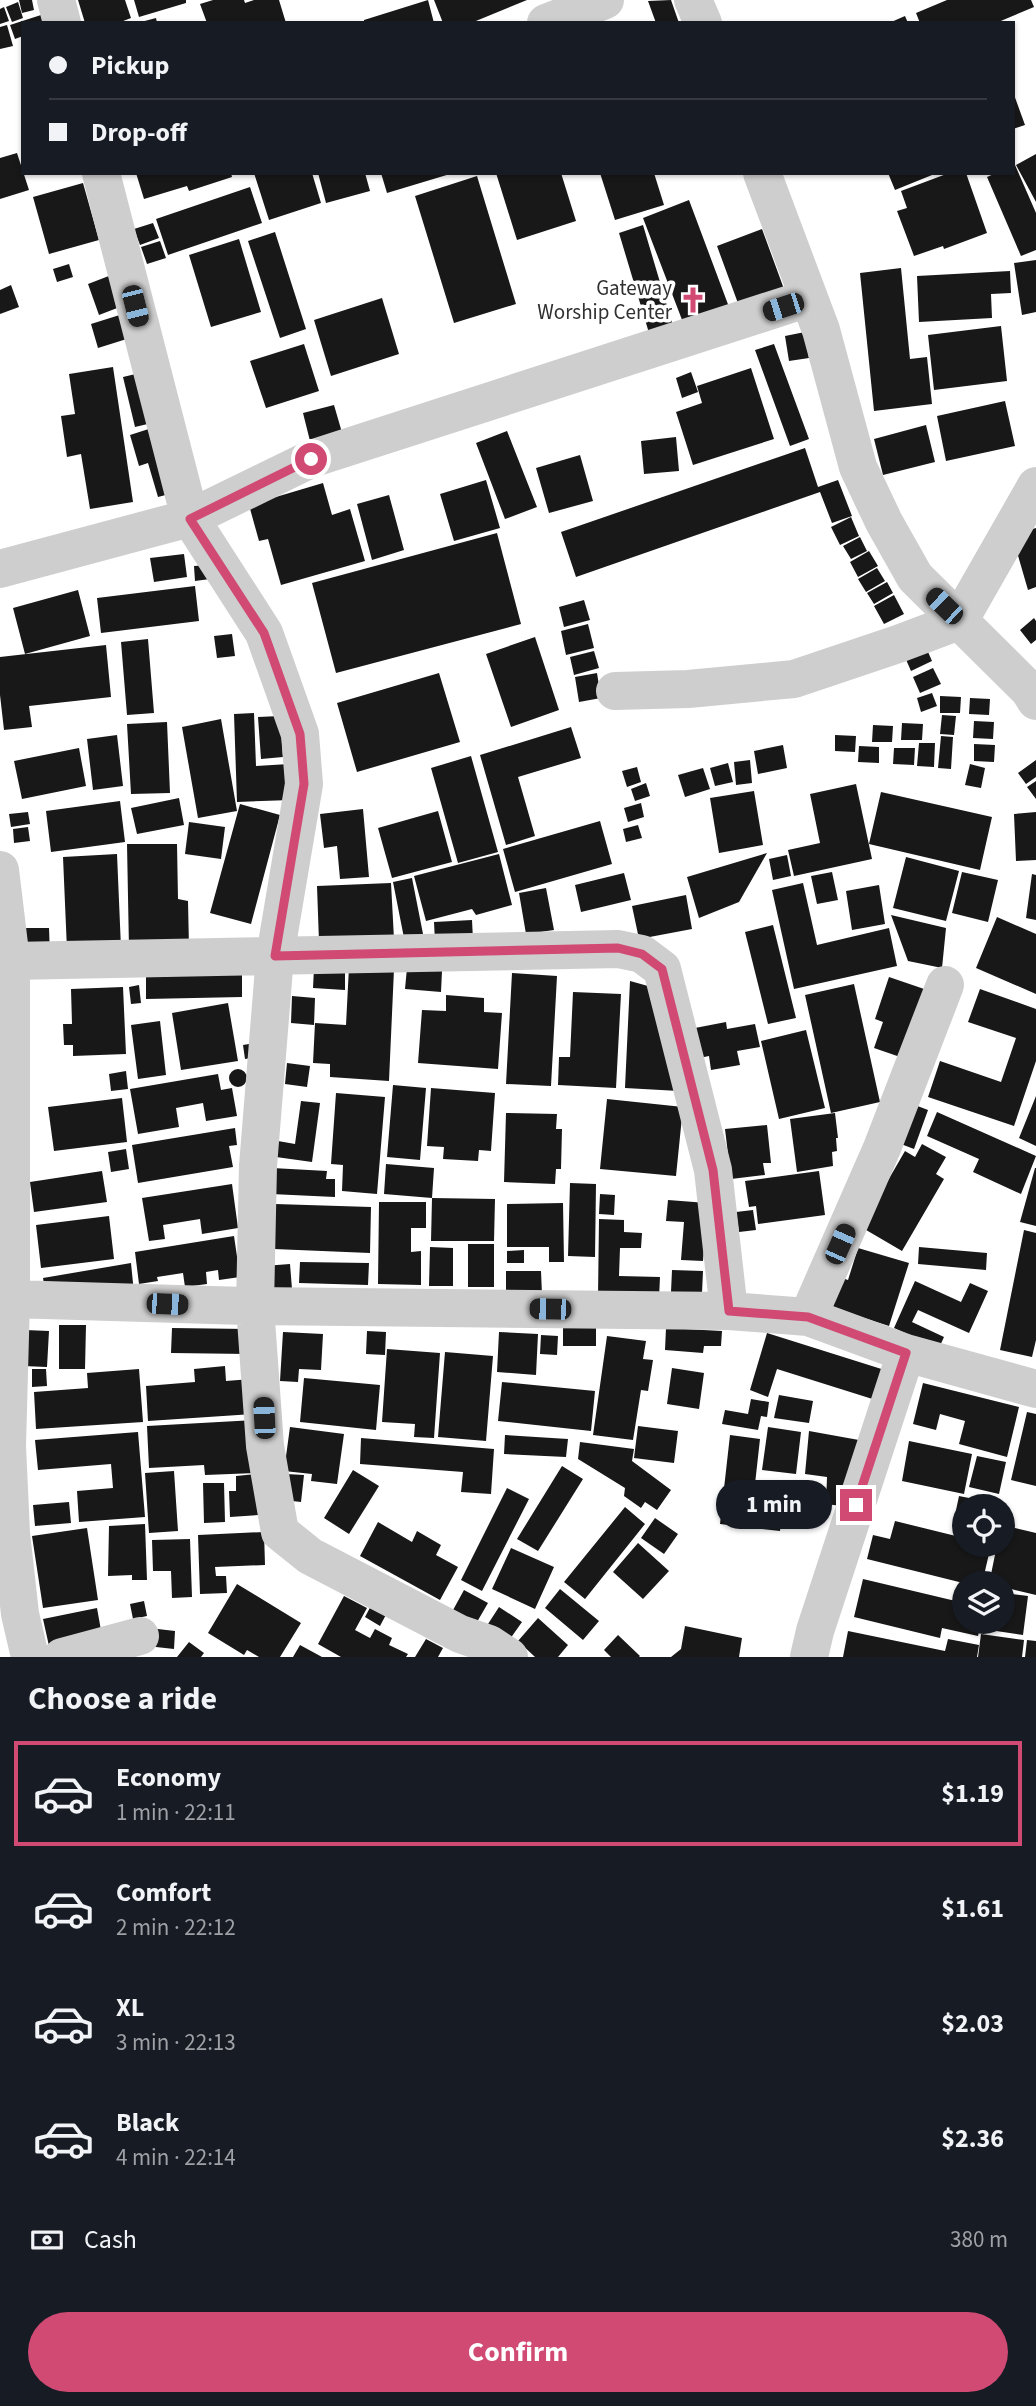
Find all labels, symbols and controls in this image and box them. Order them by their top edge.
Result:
text: Pickup [91,47,169,84]
text: Drop-off [91,114,187,151]
place label: Gateway Worship Center [537,273,673,327]
car [120,283,151,329]
church icon: Gateway Worship Center [678,285,708,315]
car [760,291,807,323]
route start [295,443,327,475]
car [922,584,967,628]
car [822,1221,859,1267]
car [146,1293,189,1315]
car [529,1298,572,1320]
car [253,1396,276,1440]
callout: 1 min [716,1480,832,1530]
text: 1 min [746,1488,802,1521]
route end [840,1489,872,1521]
map controls [952,1494,1015,1634]
button: locate [952,1494,1015,1557]
button: layers [952,1571,1015,1634]
text: Choose a ride [28,1676,217,1722]
text: Economy [116,1759,221,1796]
icon: car [32,1762,95,1825]
text: $1.19 [941,1775,1004,1812]
text: 1 min · 22:11 [116,1796,236,1829]
text: Comfort [116,1874,211,1911]
icon: car [32,1877,95,1940]
text: $1.61 [941,1890,1004,1927]
text: 2 min · 22:12 [116,1911,236,1944]
text: XL [116,1989,144,2026]
icon: car [32,1992,95,2055]
text: $2.03 [941,2005,1004,2042]
text: 3 min · 22:13 [116,2026,236,2059]
text: Black [116,2104,179,2141]
icon: car [32,2107,95,2170]
text: $2.36 [941,2120,1004,2157]
text: 4 min · 22:14 [116,2141,236,2174]
icon: cash [28,2221,66,2259]
text: Cash [84,2221,137,2258]
text: 380 m [950,2223,1008,2256]
button: Confirm [28,2312,1008,2392]

